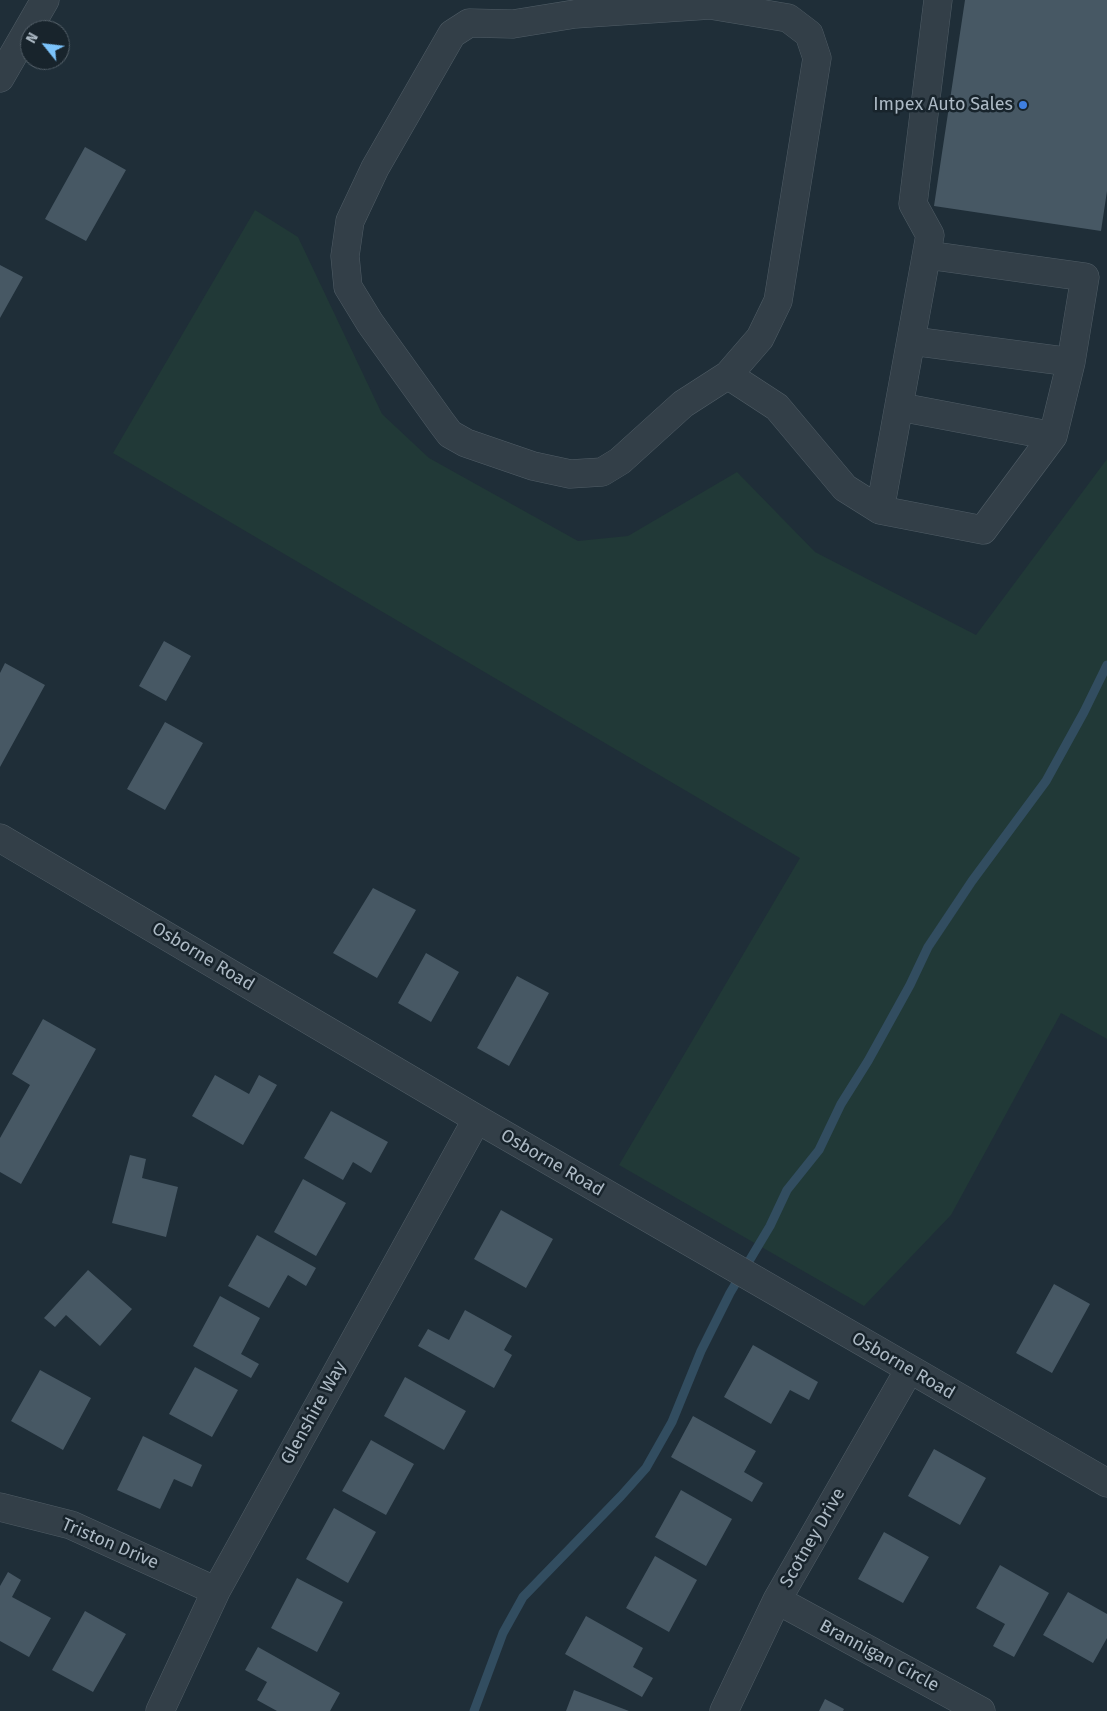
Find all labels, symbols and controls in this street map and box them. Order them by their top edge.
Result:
north arrow [20,20,70,70]
text: N [23,30,42,46]
place label: Impex Auto Sales [873,94,1013,116]
marker: Impex Auto Sales [1017,99,1029,111]
street label: Osborne Road [148,918,258,996]
street label: Osborne Road [497,1125,607,1201]
street label: Osborne Road [848,1328,958,1404]
street label: Glenshire Way [277,1358,351,1468]
street label: Scotney Drive [776,1484,850,1592]
street label: Triston Drive [58,1514,162,1574]
street label: Brannigan Circle [815,1615,943,1697]

